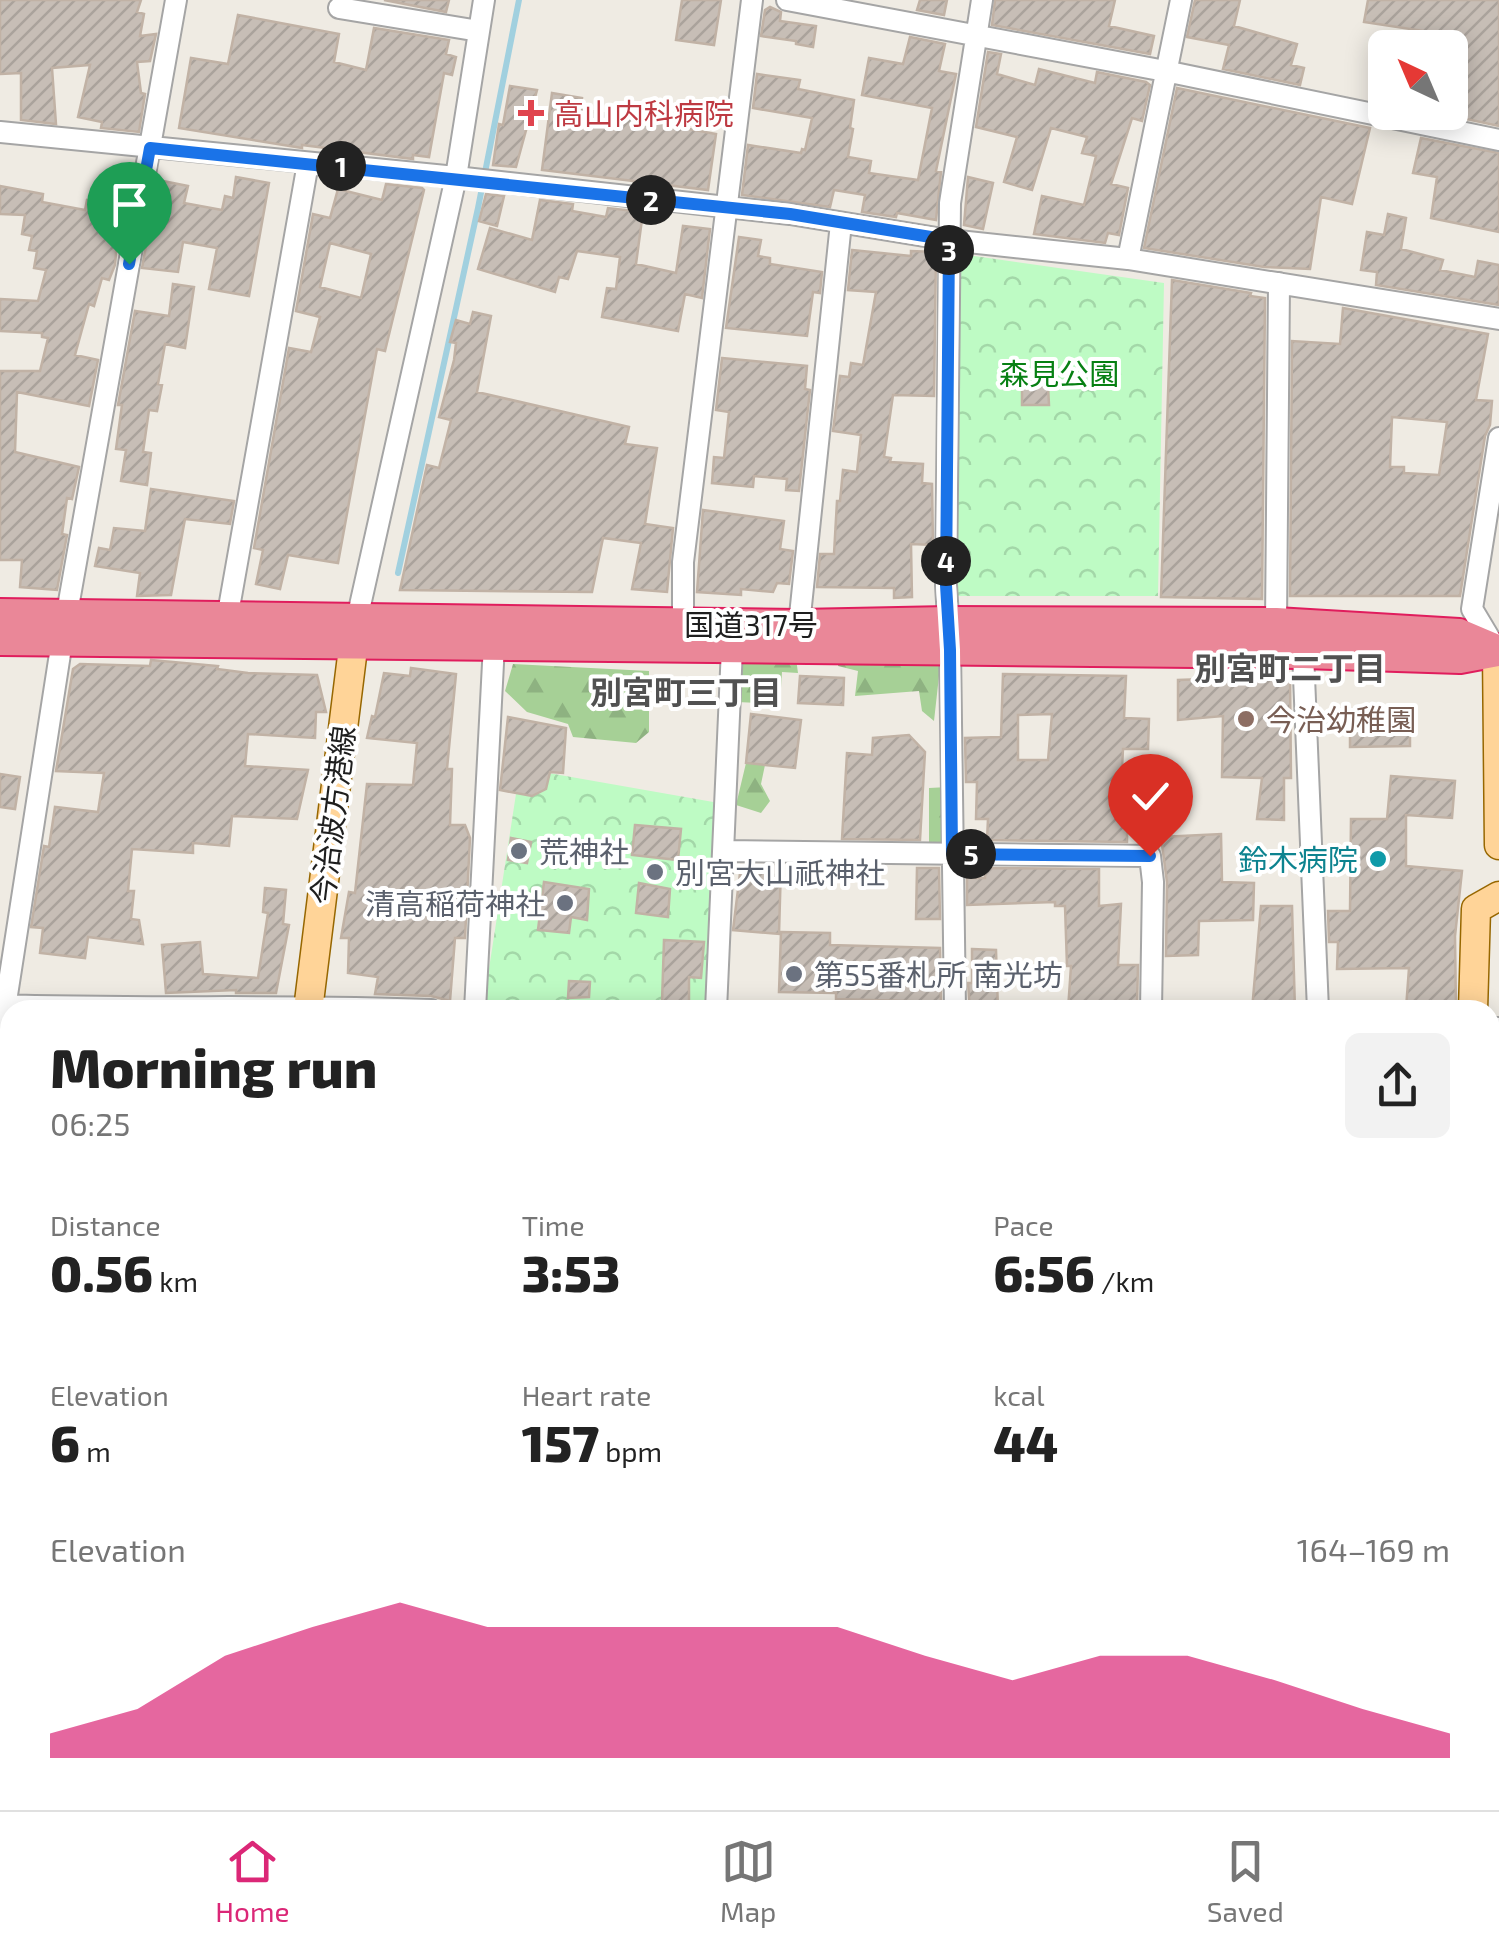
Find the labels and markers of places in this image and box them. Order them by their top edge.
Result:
place label: 高山内科病院 [554,95,734,131]
marker: 高山内科病院 [518,100,544,126]
pin: 1 [316,141,366,191]
pin [87,162,172,265]
pin: 2 [626,175,676,225]
pin: 3 [924,225,974,275]
pin: 4 [921,536,971,586]
place label: 今治幼稚園 [1266,701,1416,737]
marker: 今治幼稚園 [1235,708,1257,730]
pin [1108,754,1193,857]
pin: 5 [946,829,996,879]
place label: 荒神社 [539,833,629,869]
marker: 荒神社 [508,840,530,862]
place label: 鈴木病院 [1238,841,1358,877]
marker: 鈴木病院 [1367,848,1389,870]
place label: 別宮大山祇神社 [675,854,885,890]
marker: 別宮大山祇神社 [644,861,666,883]
place label: 清高稲荷神社 [365,885,545,921]
marker: 清高稲荷神社 [554,892,576,914]
place label: 第55番札所 南光坊 [814,956,1063,992]
marker: 第55番札所 南光坊 [783,963,805,985]

